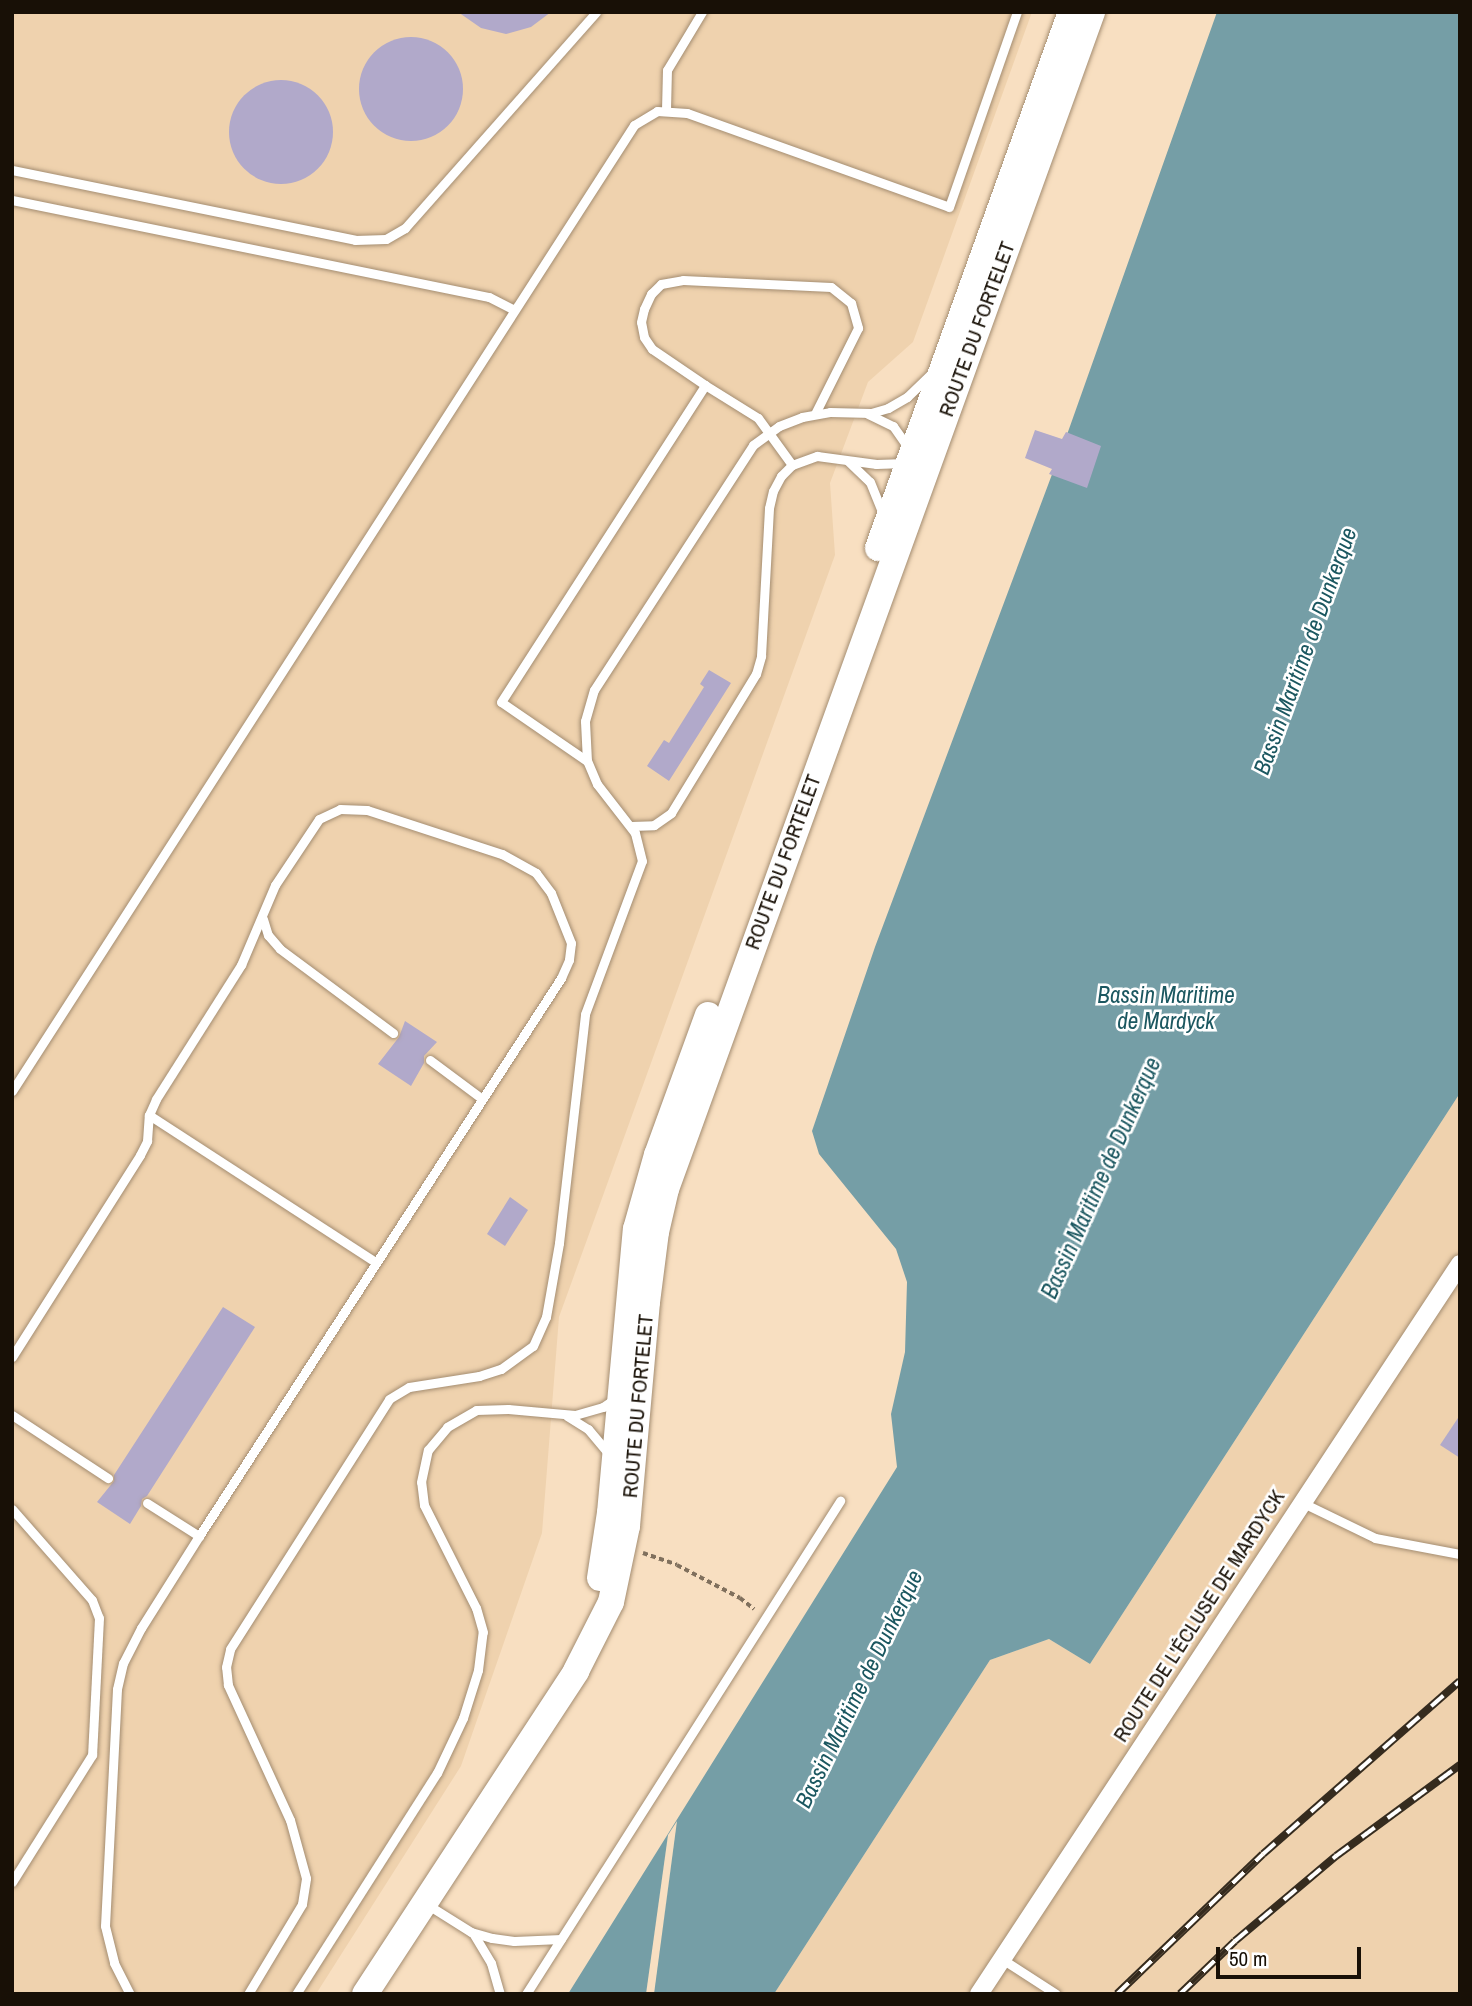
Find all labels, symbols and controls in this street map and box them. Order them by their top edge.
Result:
street label: ROUTE DU FORTELET [934,238,1020,420]
water label: Bassin Maritime de Dunkerque [1247,524,1363,778]
street label: ROUTE DU FORTELET [740,771,826,953]
water label: Bassin Maritime de Mardyck [1097,981,1235,1035]
water label: Bassin Maritime de Dunkerque [1035,1053,1167,1303]
street label: ROUTE DU FORTELET [617,1313,659,1499]
street label: ROUTE DE L'ÉCLUSE DE MARDYCK [1108,1485,1290,1747]
water label: Bassin Maritime de Dunkerque [789,1566,929,1812]
scale bar [1220,1932,1365,1976]
text: 50 m [1229,1944,1267,1973]

